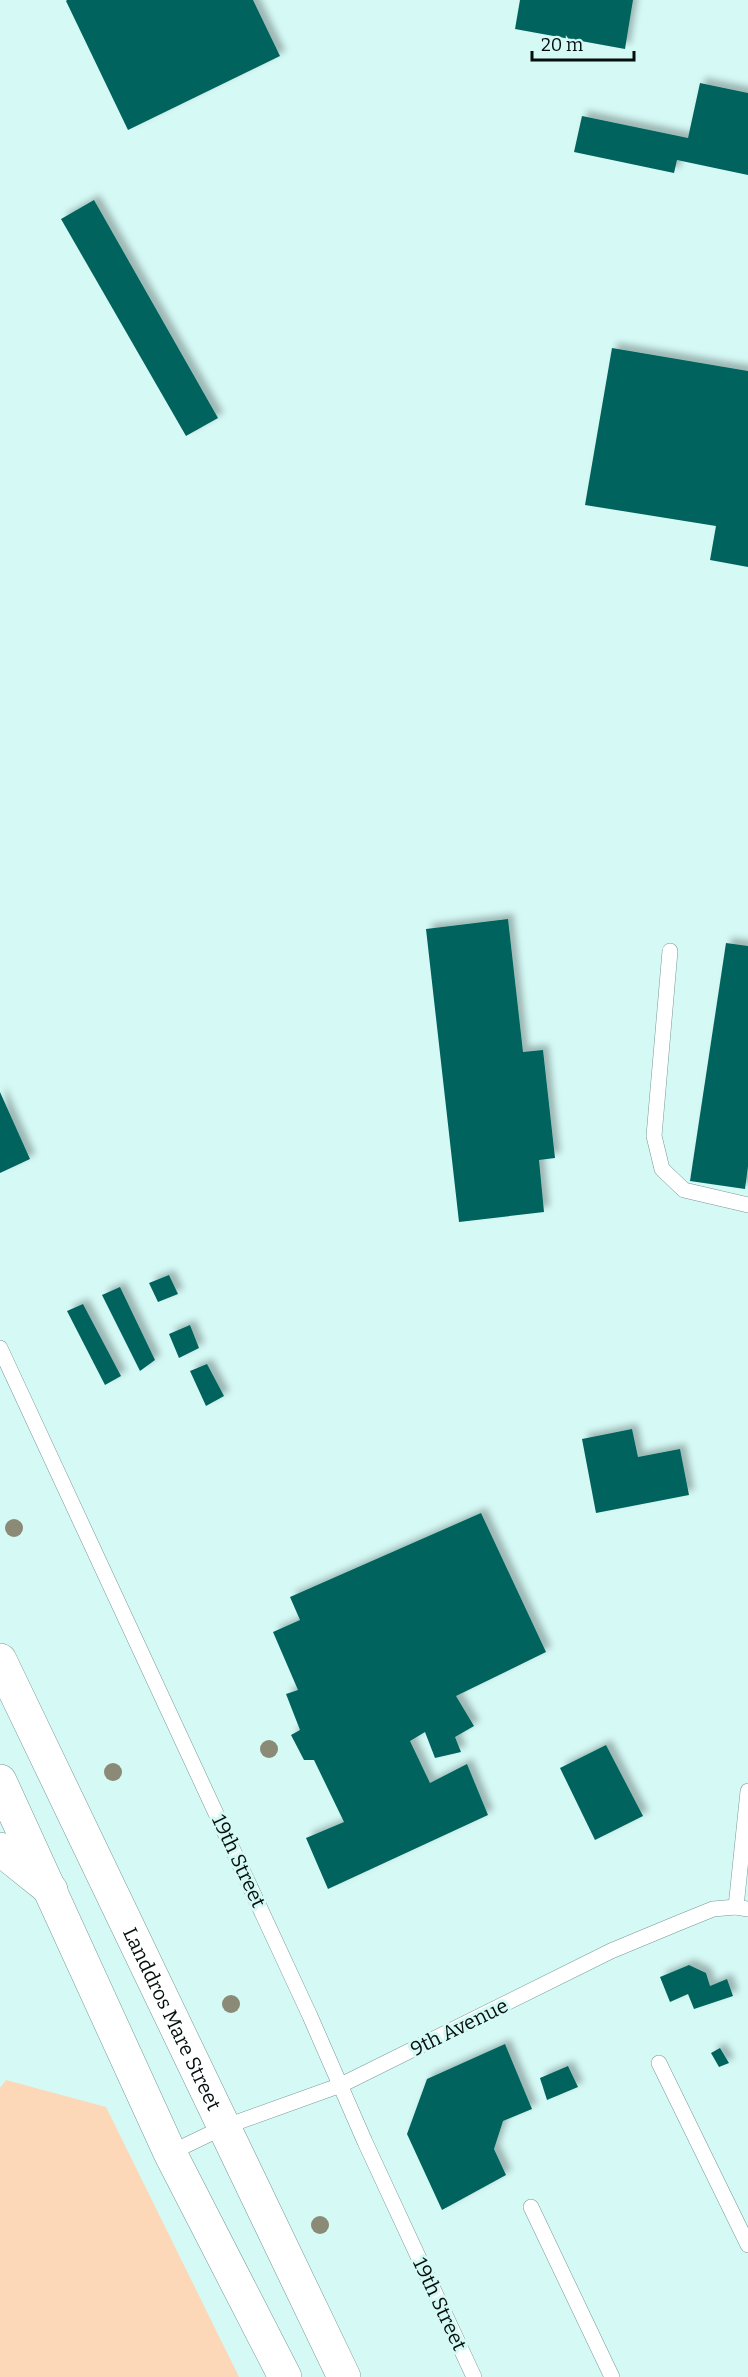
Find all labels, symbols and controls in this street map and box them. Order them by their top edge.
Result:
scale bar [532,24,634,62]
text: 20 m [541,34,583,56]
street label: 19th Street [207,1811,271,1911]
street label: Landdros Mare Street [118,1924,226,2114]
street label: 9th Avenue [406,1993,512,2061]
street label: 19th Street [408,2254,472,2354]

